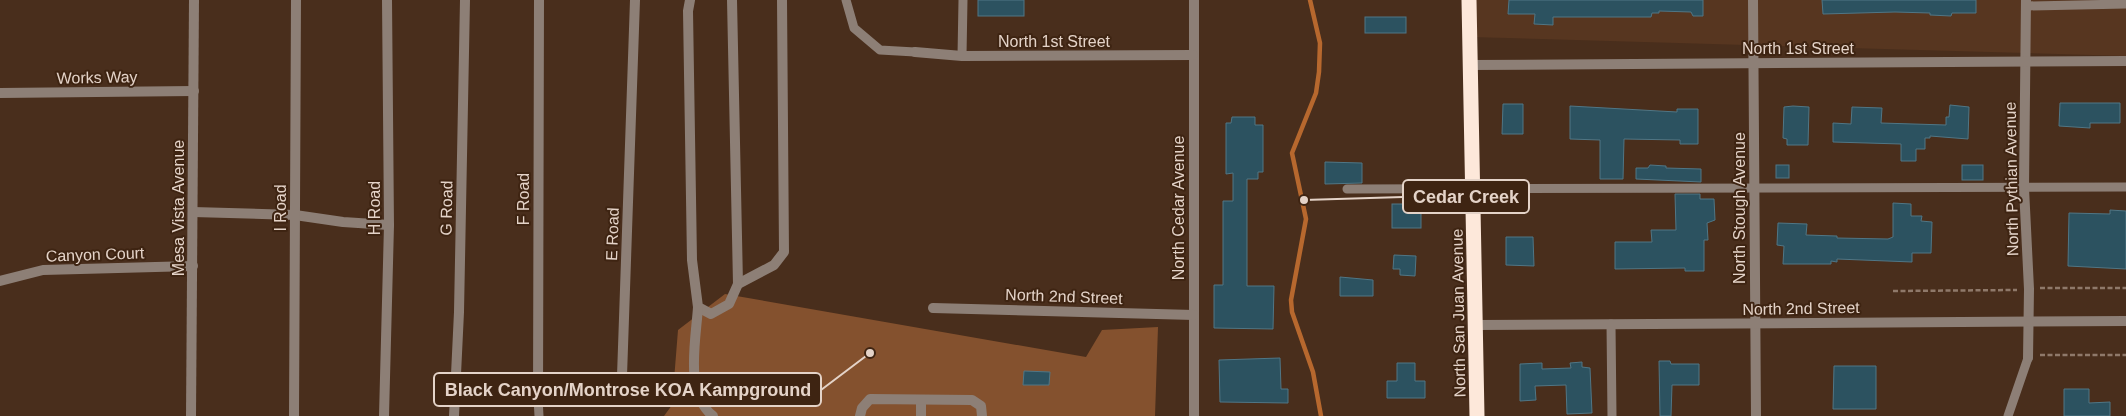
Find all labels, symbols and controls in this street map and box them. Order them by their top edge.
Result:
street label: North 1st Street [998,33,1111,50]
street label: North 1st Street [1742,40,1855,57]
street label: Works Way [56,68,138,87]
street label: North Pythian Avenue [2002,102,2021,256]
street label: North Stough Avenue [1731,132,1748,284]
street label: North Cedar Avenue [1170,136,1187,280]
street label: Mesa Vista Avenue [170,140,187,276]
street label: F Road [515,173,532,225]
street label: G Road [438,180,455,236]
callout: Cedar Creek [1403,180,1529,213]
street label: H Road [366,181,383,235]
street label: I Road [272,184,289,232]
text: Cedar Creek [1413,187,1520,207]
street label: E Road [603,207,622,261]
street label: North San Juan Avenue [1449,228,1468,397]
street label: Canyon Court [45,244,145,265]
street label: North 2nd Street [1005,286,1123,307]
street label: North 2nd Street [1742,299,1860,318]
callout: Black Canyon/Montrose KOA Kampground [434,373,821,406]
text: Black Canyon/Montrose KOA Kampground [445,380,811,400]

